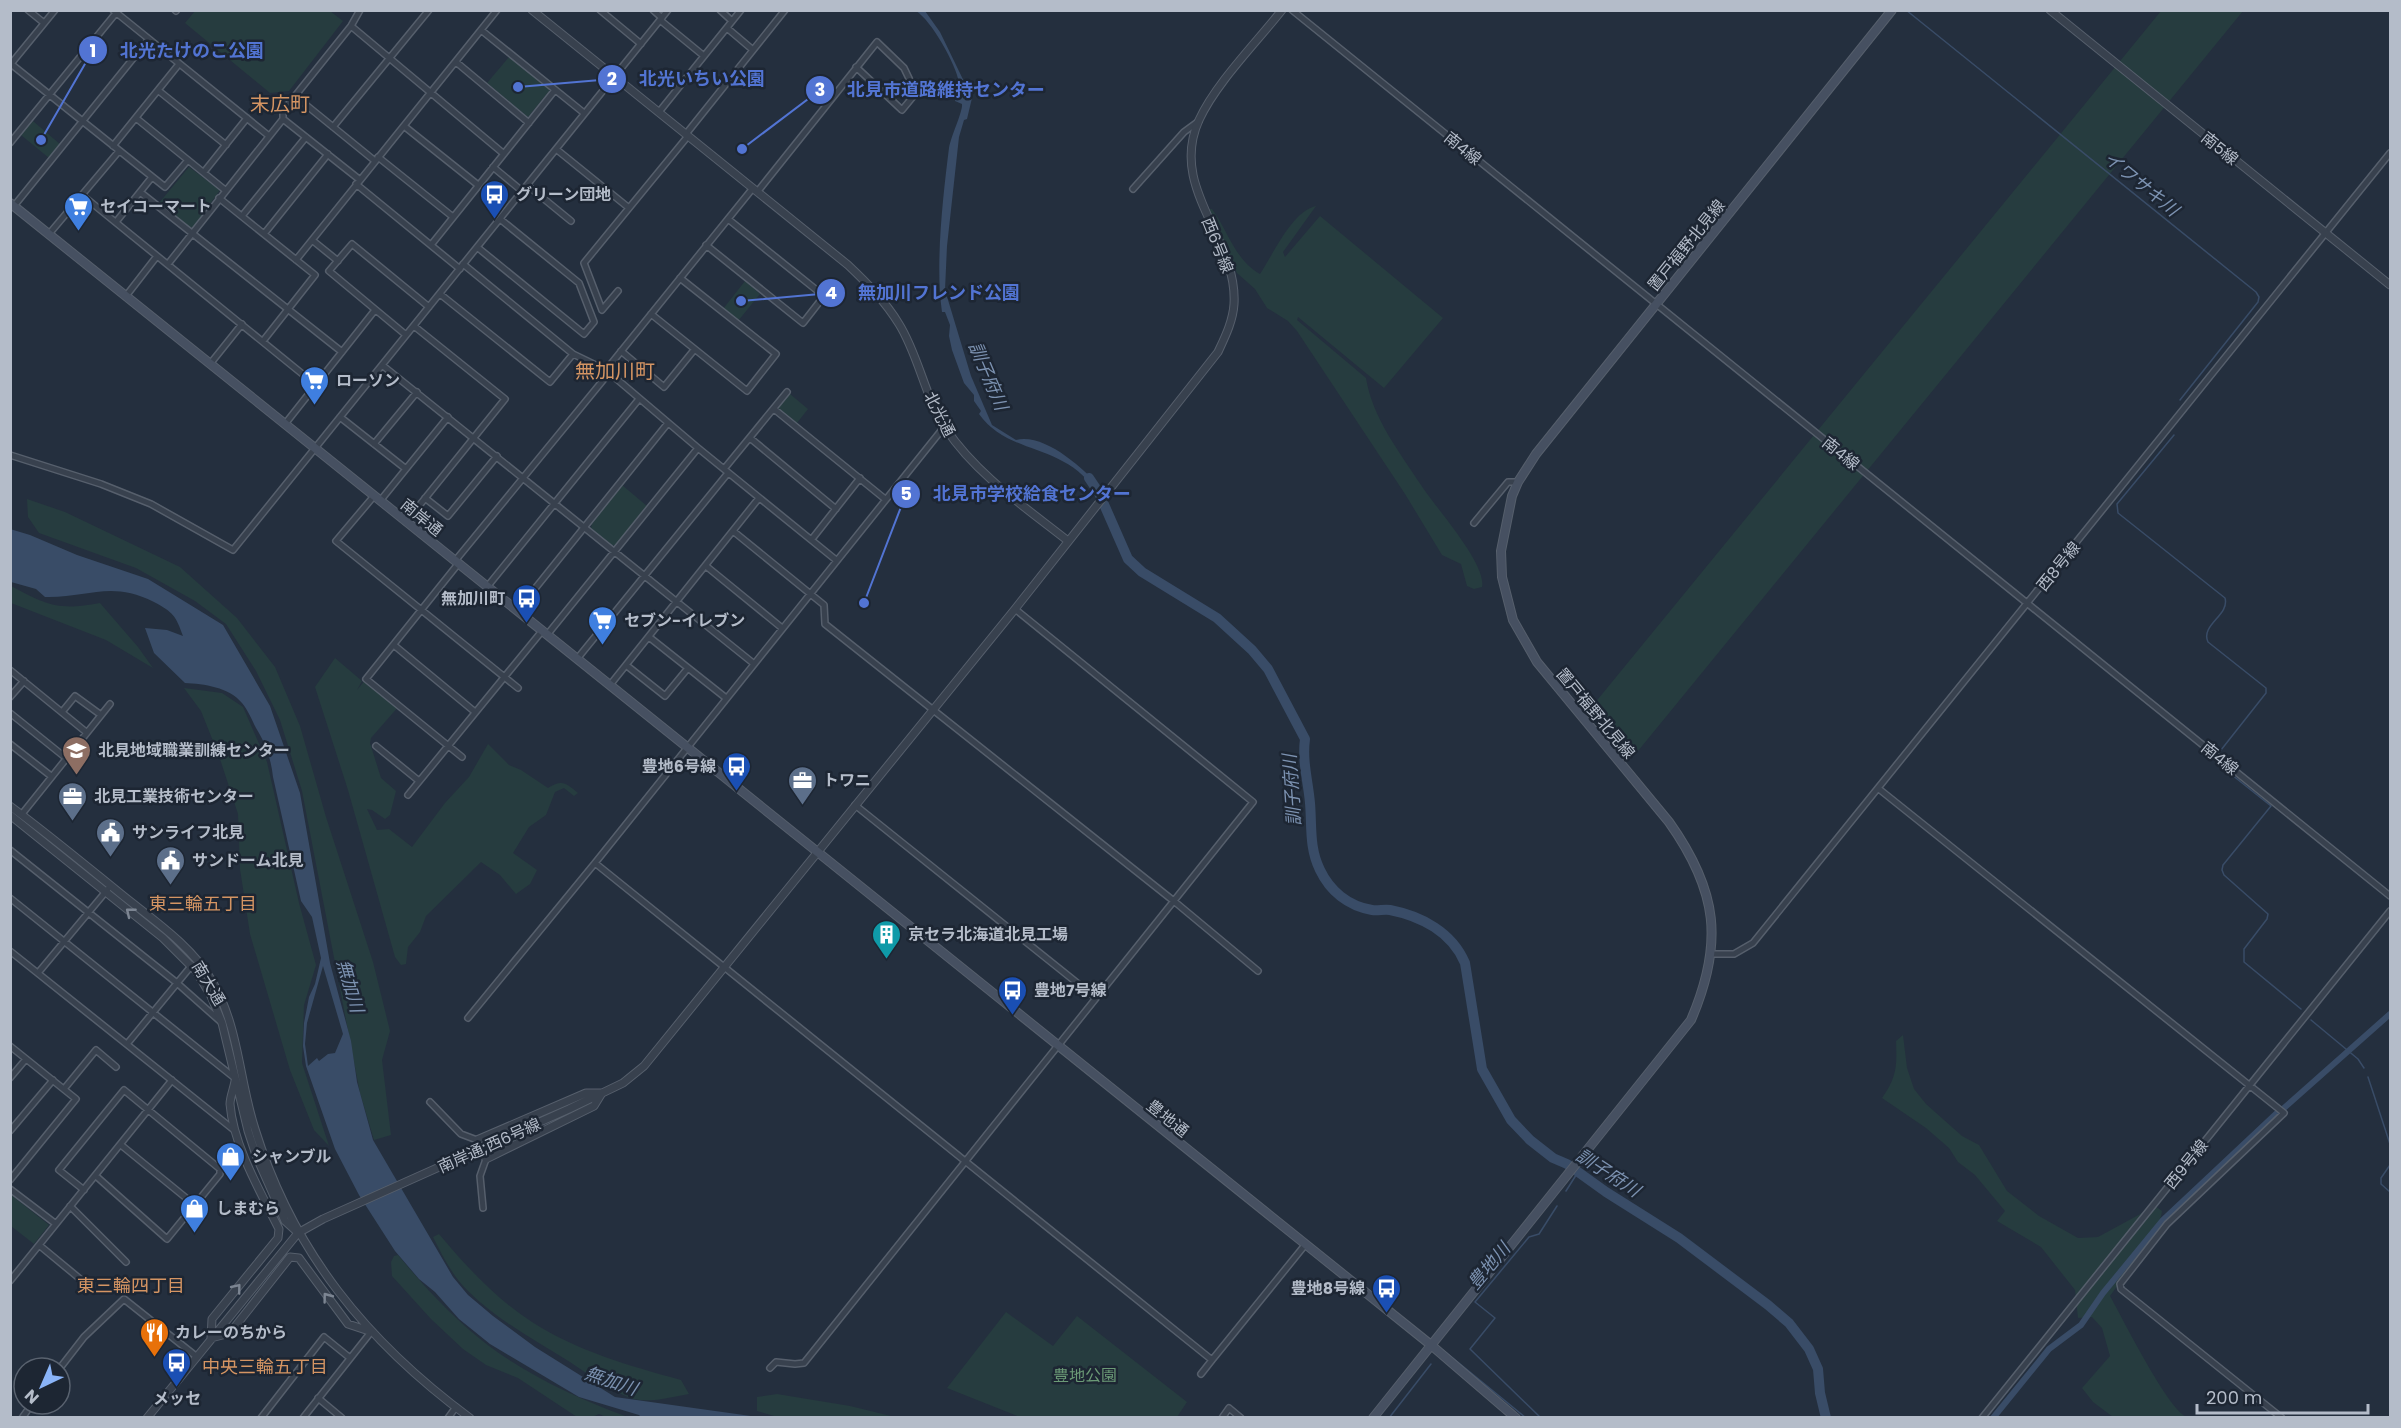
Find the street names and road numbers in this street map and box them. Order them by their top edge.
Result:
street label: 南4線 [1439,126,1486,171]
street label: 南5線 [2196,126,2243,171]
street label: 置戸福野北見線 [1642,195,1731,296]
street label: 西6号線 [1196,214,1239,276]
street label: 北光通 [918,388,961,441]
street label: 南4線 [1817,431,1864,476]
street label: 南岸通 [396,493,448,541]
street label: 西8号線 [2031,536,2086,596]
street label: 置戸福野北見線 [1551,663,1640,764]
street label: 南4線 [2196,736,2243,781]
street label: 南大通 [186,957,231,1010]
street label: 豊地通 [1142,1094,1194,1142]
street label: 南岸通;西6号線 [434,1113,544,1178]
street label: 西9号線 [2159,1135,2214,1194]

